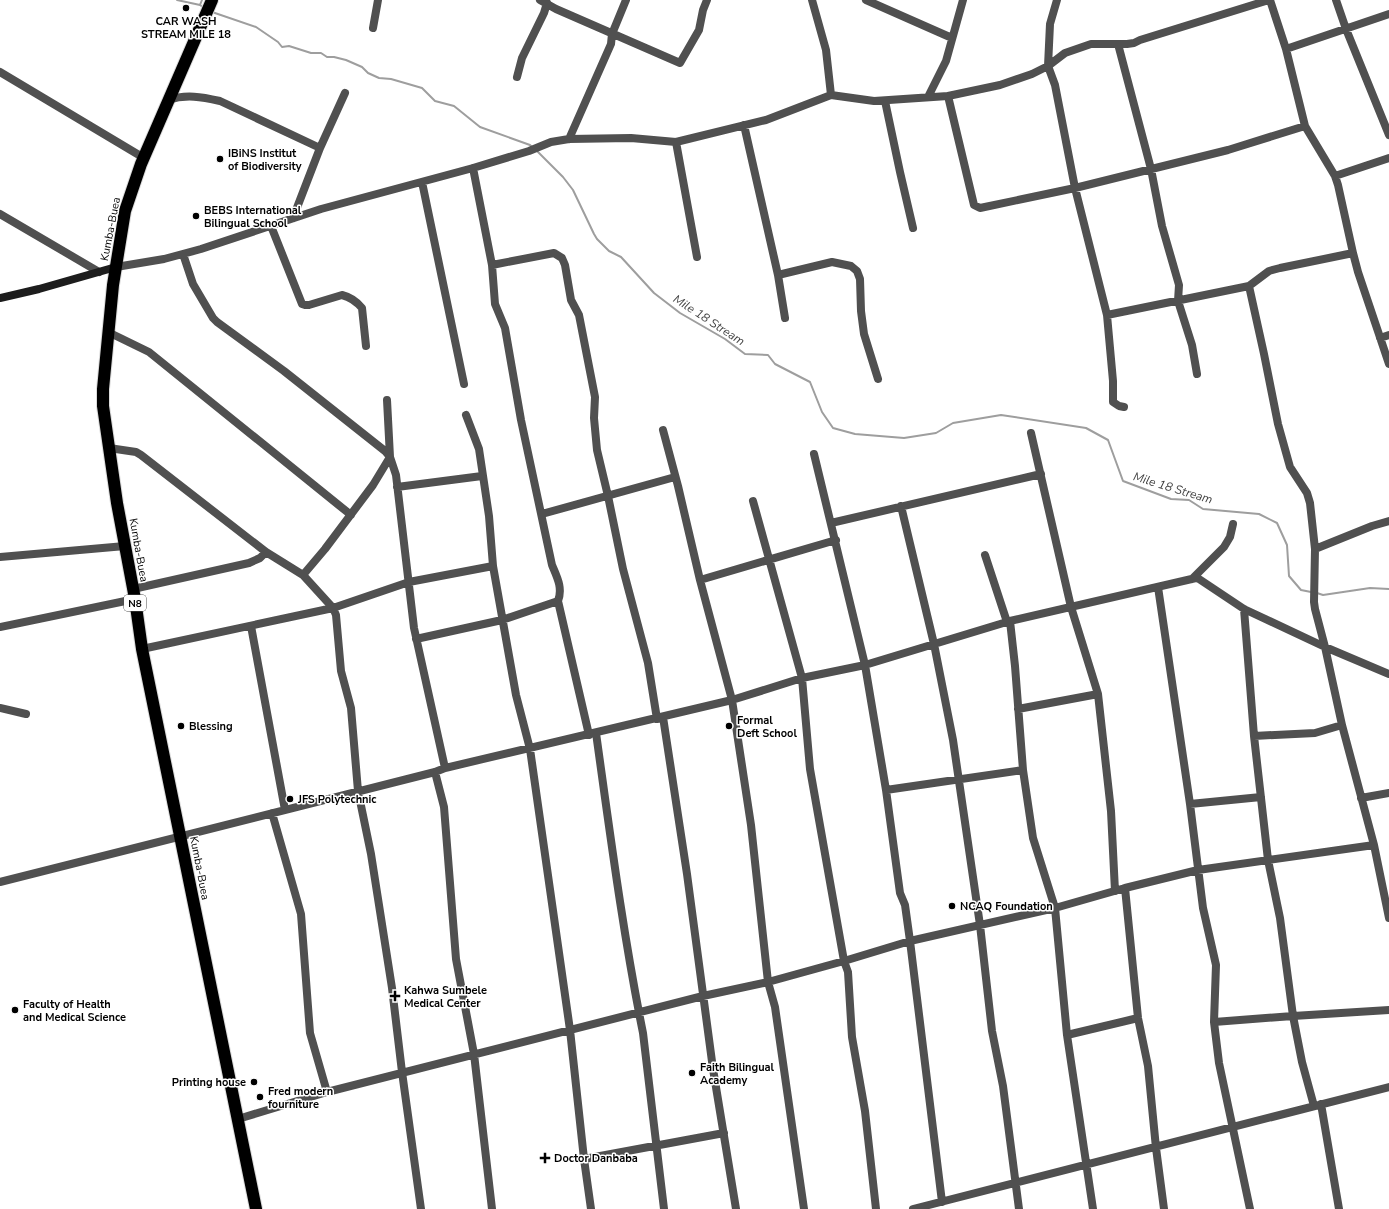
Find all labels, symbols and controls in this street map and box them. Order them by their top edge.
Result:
marker: CAR WASH STREAM MILE 18 [181,3,191,13]
place label: CAR WASH STREAM MILE 18 [141,14,231,42]
place label: IBiNS Institut of Biodiversity [228,146,302,174]
marker: IBiNS Institut of Biodiversity [215,154,225,164]
street label: Kumba-Buea [97,196,124,262]
place label: BEBS International Bilingual School [204,203,302,231]
marker: BEBS International Bilingual School [191,211,201,221]
water label: Mile 18 Stream [670,291,748,349]
water label: Mile 18 Stream [1131,468,1215,508]
street label: Kumba-Buea [126,517,152,583]
road number: N8 [124,595,146,611]
place label: Formal Deft School [737,713,797,741]
place label: Blessing [189,719,233,734]
marker: Blessing [176,721,186,731]
marker: Formal Deft School [724,721,734,731]
place label: JFS Polytechnic [297,792,377,807]
marker: JFS Polytechnic [285,794,295,804]
street label: Kumba-Buea [186,835,213,901]
place label: NCAQ Foundation [960,899,1053,914]
marker: NCAQ Foundation [947,901,957,911]
place label: Kahwa Sumbele Medical Center [404,983,487,1011]
marker: Kahwa Sumbele Medical Center [389,990,401,1002]
place label: Faculty of Health and Medical Science [23,997,126,1025]
marker: Faculty of Health and Medical Science [10,1005,20,1015]
place label: Faith Bilingual Academy [700,1060,775,1088]
marker: Faith Bilingual Academy [687,1068,697,1078]
place label: Printing house [172,1075,246,1090]
marker: Printing house [249,1077,259,1087]
place label: Fred modern fourniture [268,1084,333,1112]
marker: Fred modern fourniture [255,1092,265,1102]
place label: Doctor Danbaba [554,1151,638,1166]
marker: Doctor Danbaba [539,1152,551,1164]

